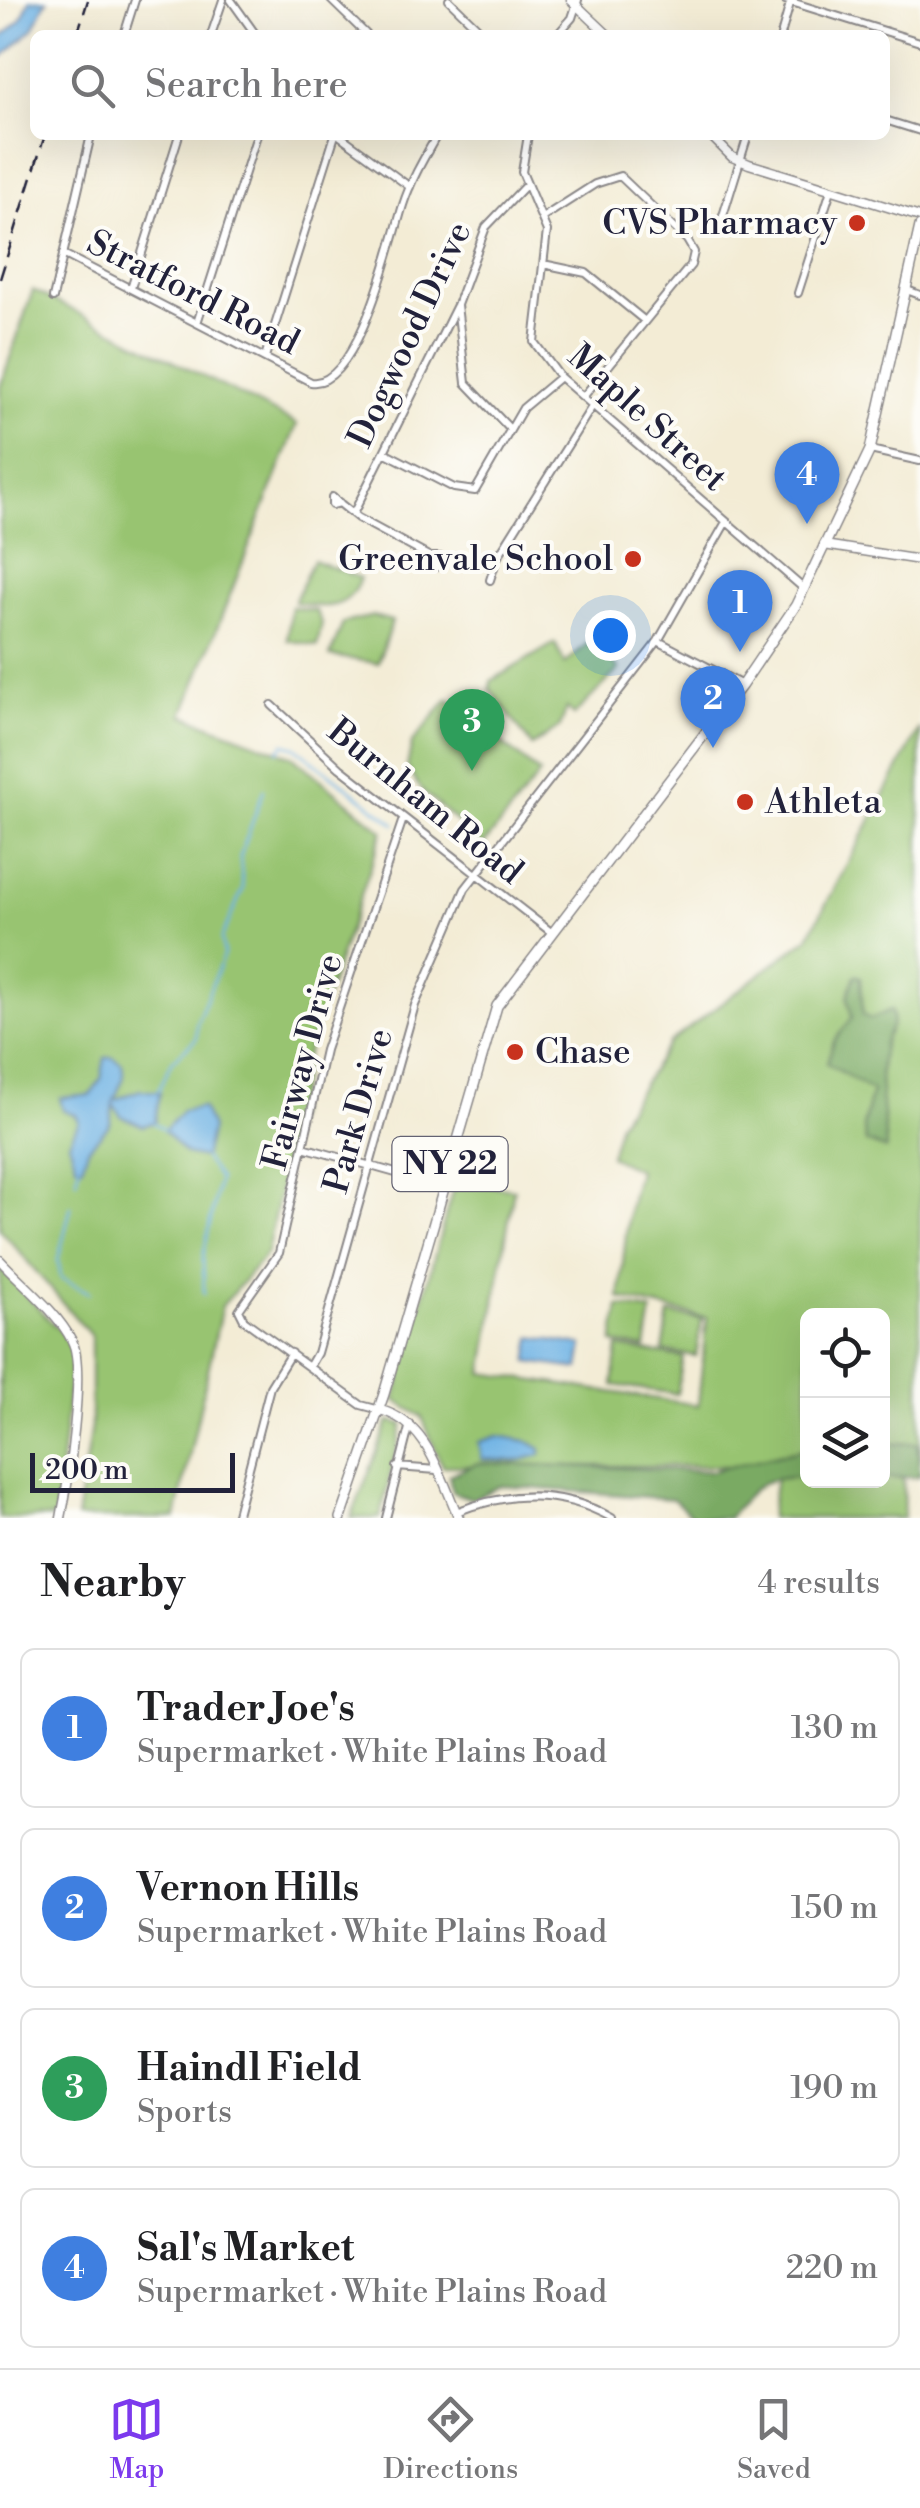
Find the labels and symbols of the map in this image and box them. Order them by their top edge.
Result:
place label: CVS Pharmacy [602,202,838,245]
marker: CVS Pharmacy [846,212,868,234]
street label: Dogwood Drive [339,215,481,455]
street label: Stratford Road [80,221,306,365]
street label: Maple Street [559,335,735,501]
pin: 4 [774,442,840,524]
place label: Greenvale School [338,538,613,581]
marker: Greenvale School [622,548,644,570]
pin: 1 [708,570,772,652]
your location [585,610,636,661]
pin: 2 [680,666,746,748]
pin: 3 [440,688,504,771]
street label: Burnham Road [318,710,531,894]
place label: Athleta [764,781,882,824]
marker: Athleta [734,791,756,813]
street label: Fairway Drive [254,949,352,1175]
street label: Park Drive [315,1024,403,1198]
place label: Chase [535,1031,631,1074]
marker: Chase [504,1041,526,1063]
road number: NY 22 [392,1137,508,1191]
scale bar [30,1448,235,1492]

